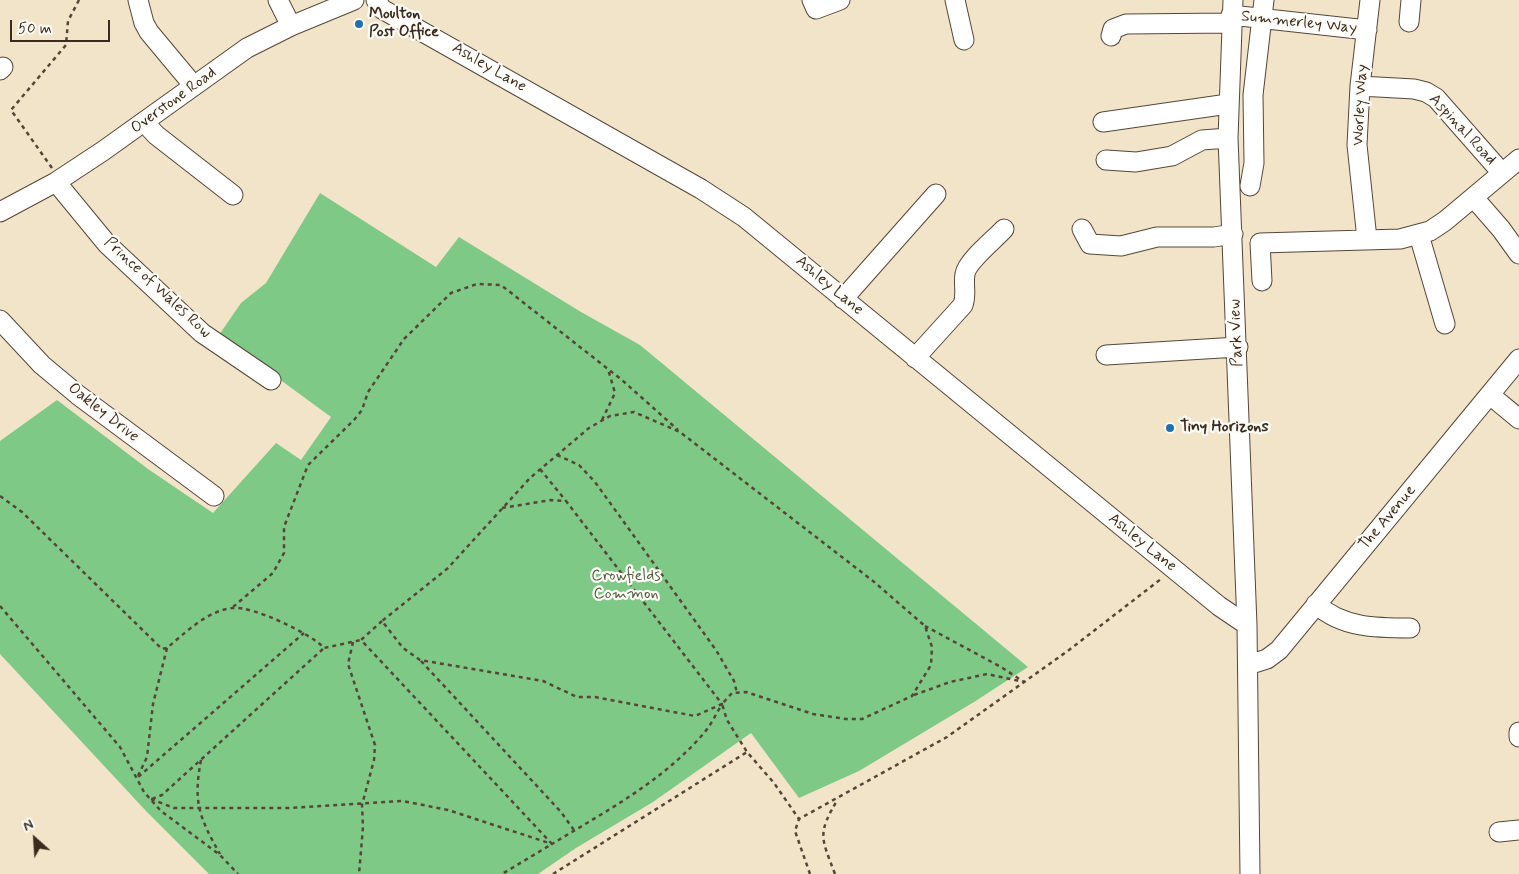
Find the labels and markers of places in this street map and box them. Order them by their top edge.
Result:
place label: Moulton Post Office [369,5,439,43]
marker: Moulton Post Office [353,18,365,30]
place label: Tiny Horizons [1180,418,1269,438]
marker: Tiny Horizons [1164,422,1176,434]

